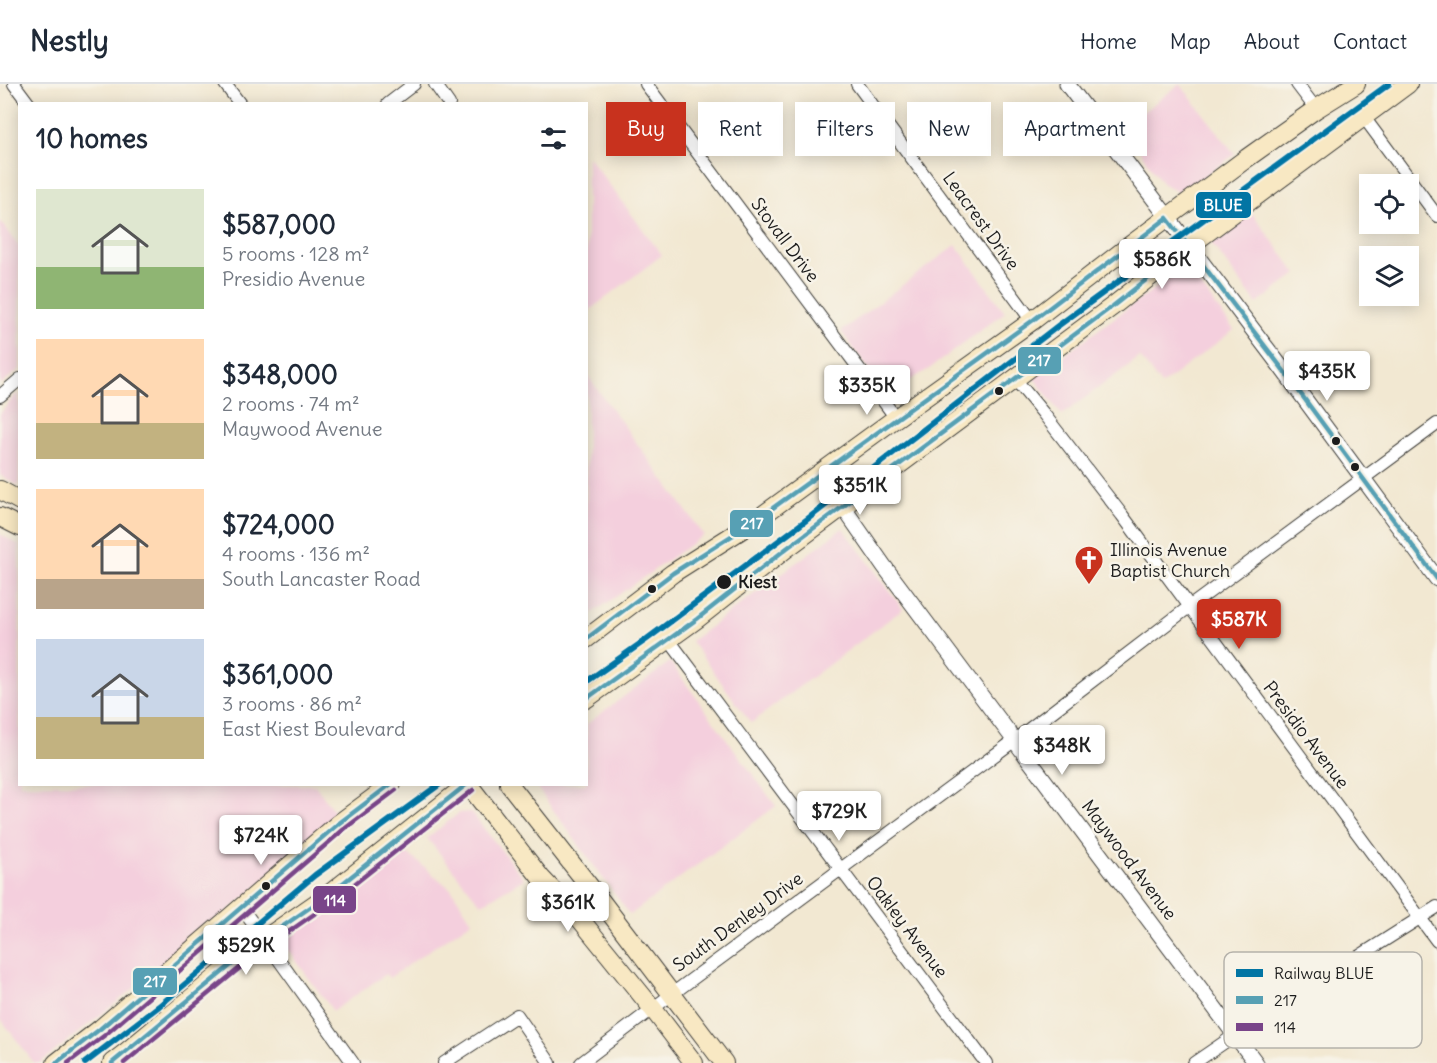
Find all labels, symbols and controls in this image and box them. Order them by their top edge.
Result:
text: Nestly [30,23,109,59]
text: Home [1080,28,1137,55]
text: Map [1170,28,1211,55]
text: About [1244,28,1300,55]
text: Contact [1333,28,1407,55]
chip: Buy [606,102,686,156]
chip: Rent [698,102,783,156]
chip: Filters [795,102,895,156]
chip: New [907,102,991,156]
chip: Apartment [1003,102,1147,156]
text: 10 homes [36,122,148,155]
icon: filters [537,122,570,155]
street label: Leacrest Drive [938,167,1025,274]
map controls [1359,174,1419,306]
button: locate [1359,174,1419,234]
line badge: BLUE [1195,191,1252,219]
street label: Stovall Drive [746,193,825,286]
text: BLUE [1203,195,1243,215]
text: $587,000 [222,208,336,241]
icon: home [84,213,156,285]
pin: $586K [1120,239,1204,290]
text: 5 rooms · 128 m² [222,241,370,266]
text: $586K [1133,246,1191,271]
button: layers [1359,246,1419,306]
text: Presidio Avenue [222,266,365,291]
line badge: 217 [1017,346,1062,375]
text: 217 [1028,350,1051,370]
pin: $435K [1285,351,1369,402]
text: $348,000 [222,358,338,391]
text: $435K [1298,358,1356,383]
icon: home [84,363,156,435]
pin: $335K [825,365,909,416]
text: $335K [838,372,896,397]
unlabelled marker [993,385,1005,397]
text: 2 rooms · 74 m² [222,391,359,416]
text: Maywood Avenue [222,416,383,441]
unlabelled marker [1330,435,1342,447]
unlabelled marker [1349,461,1361,473]
pin: $351K [818,465,902,516]
text: $351K [833,472,887,497]
text: $724,000 [222,508,335,541]
line badge: 217 [729,509,774,538]
icon: home [84,513,156,585]
text: 217 [741,513,764,533]
place label: Illinois Avenue Baptist Church [1110,538,1230,582]
text: 4 rooms · 136 m² [222,541,370,566]
church icon: Illinois Avenue Baptist Church [1073,544,1105,586]
text: South Lancaster Road [222,566,420,591]
place label: Kiest [738,570,778,593]
marker: Kiest [715,573,733,591]
unlabelled marker [646,583,658,595]
pin: $587K [1197,599,1281,650]
text: $587K [1211,606,1267,631]
text: $361,000 [222,658,333,691]
icon: home [84,663,156,735]
street label: Presidio Avenue [1258,676,1354,793]
text: 3 rooms · 86 m² [222,691,362,716]
text: East Kiest Boulevard [222,716,406,741]
pin: $348K [1020,725,1104,776]
text: $348K [1033,732,1091,757]
pin: $729K [797,791,881,842]
street label: Maywood Avenue [1077,795,1182,924]
text: $729K [811,798,867,823]
pin: $724K [219,815,303,866]
text: $724K [233,822,289,847]
street label: South Denley Drive [668,867,807,976]
street label: Oakley Avenue [862,871,953,982]
unlabelled marker [260,880,272,892]
pin: $361K [526,882,610,933]
line badge: 114 [312,885,357,914]
text: $361K [541,889,595,914]
text: 114 [324,890,346,910]
pin: $529K [204,925,288,976]
text: $529K [217,932,275,957]
legend [1224,952,1422,1048]
text: Railway BLUE [1274,963,1374,983]
line badge: 217 [132,967,178,996]
text: 217 [144,971,167,991]
text: 217 [1274,990,1297,1010]
text: 114 [1274,1017,1296,1037]

